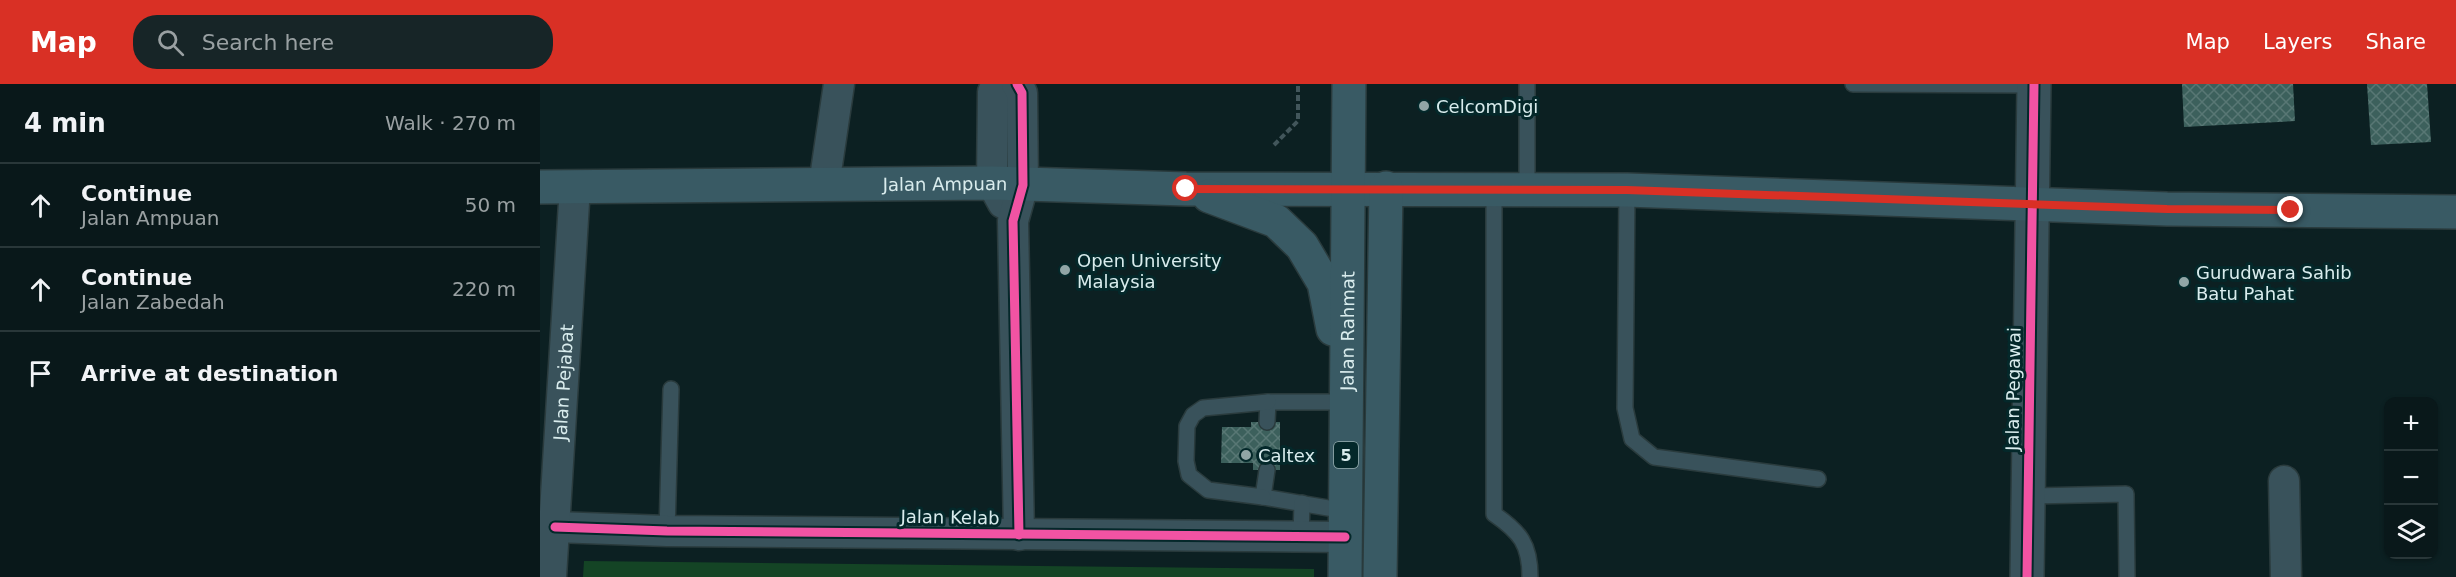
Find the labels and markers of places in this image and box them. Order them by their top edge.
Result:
place label: CelcomDigi [1436,96,1538,117]
marker: CelcomDigi [1417,99,1431,113]
place label: Open University Malaysia [1077,250,1222,292]
place label: Gurudwara Sahib Batu Pahat [2196,262,2352,304]
marker: Open University Malaysia [1058,263,1072,277]
marker: Gurudwara Sahib Batu Pahat [2177,275,2191,289]
place label: Caltex [1258,445,1315,466]
marker: Caltex [1239,448,1253,462]

